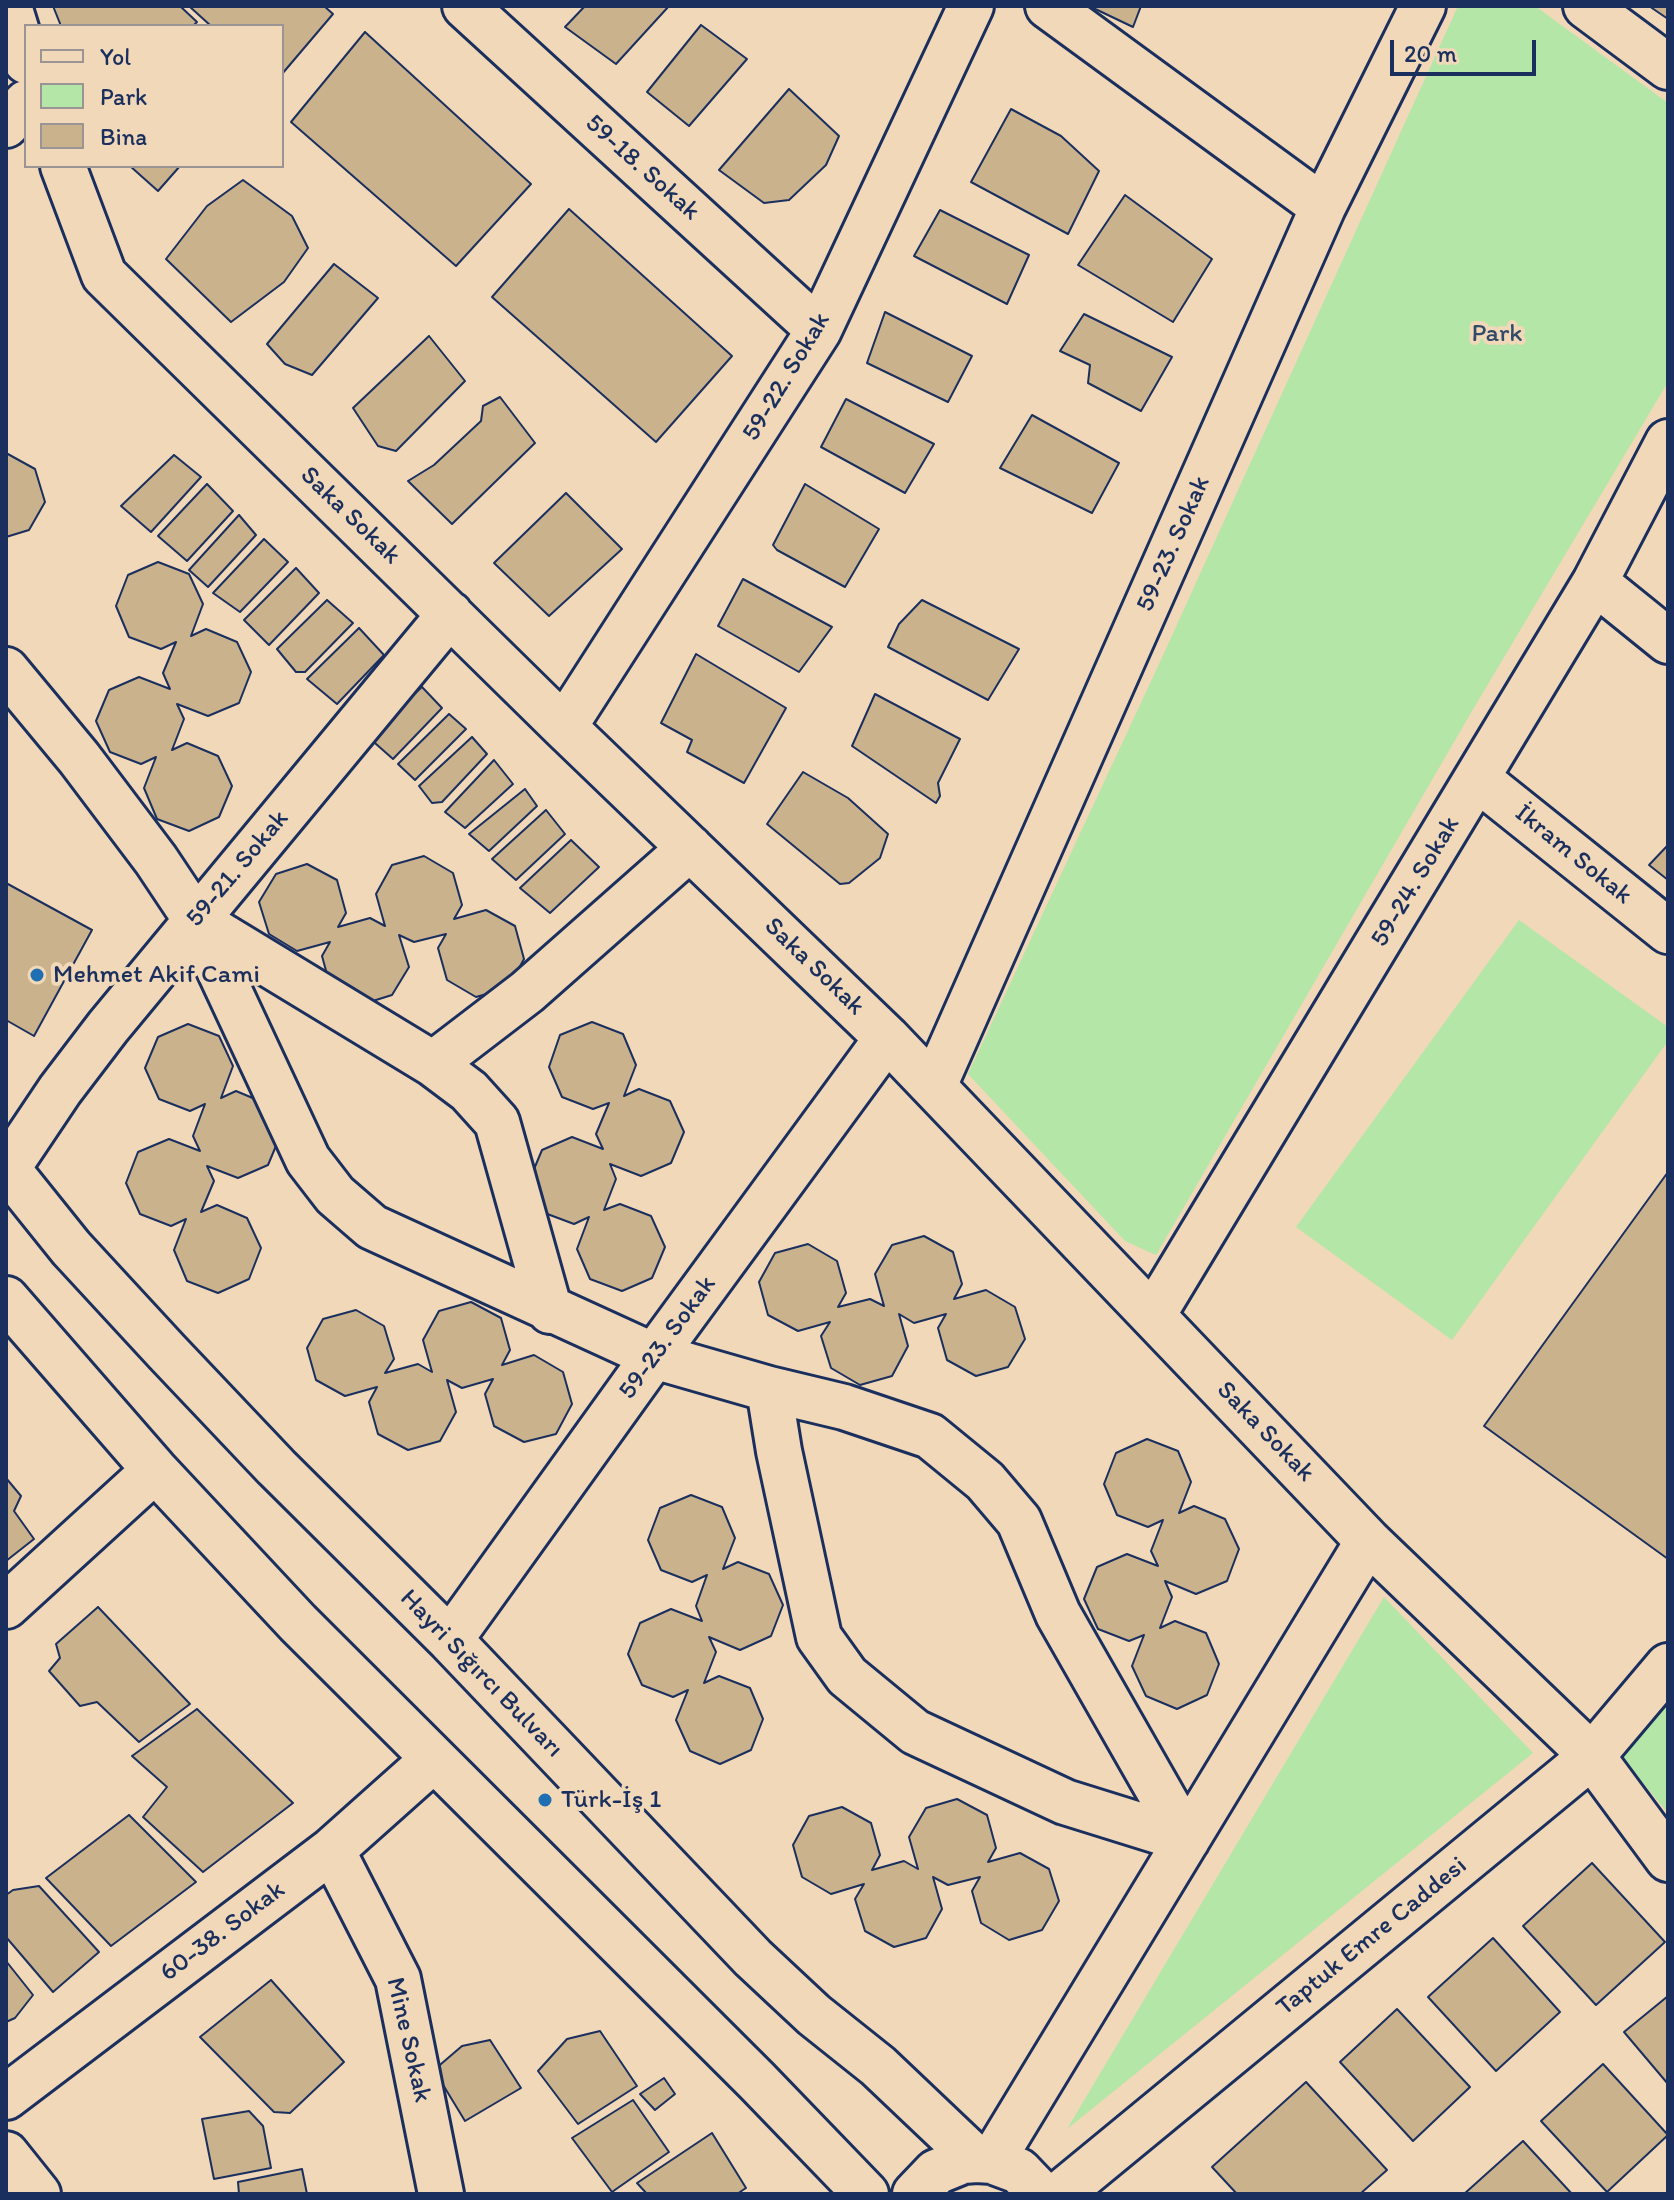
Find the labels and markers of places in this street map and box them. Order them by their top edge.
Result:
place label: Mehmet Akif Cami [53,959,260,991]
marker: Mehmet Akif Cami [28,966,46,984]
place label: Türk-İş 1 [561,1784,661,1816]
marker: Türk-İş 1 [536,1791,554,1809]

